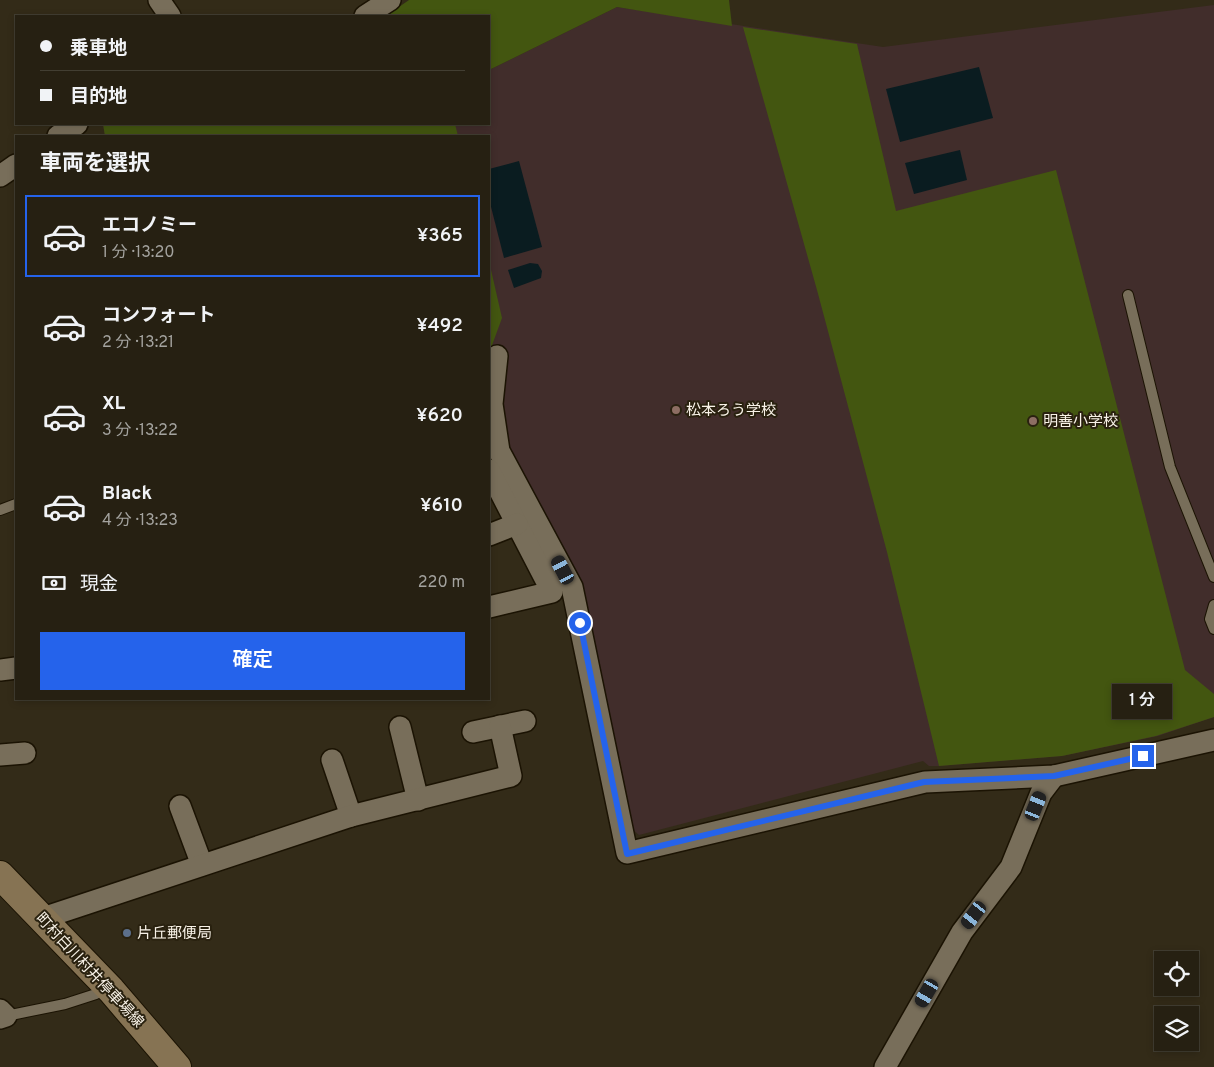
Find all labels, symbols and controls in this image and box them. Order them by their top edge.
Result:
text: 乗車地 [70,37,127,61]
text: 目的地 [70,85,127,109]
text: 車両を選択 [40,151,150,178]
icon: car [42,214,87,259]
text: エコノミー [102,214,197,238]
text: ¥365 [417,224,463,248]
text: 1 分 · 13:20 [102,243,175,263]
icon: car [42,304,87,349]
text: コンフォート [102,304,215,328]
text: ¥492 [417,314,463,338]
text: 2 分 · 13:21 [102,333,174,353]
text: XL [102,392,125,416]
icon: car [42,394,87,439]
place label: 松本ろう学校 [686,402,776,421]
text: ¥620 [416,404,463,428]
marker: 松本ろう学校 [670,404,682,416]
place label: 明善小学校 [1043,413,1118,432]
marker: 明善小学校 [1027,415,1039,427]
text: 3 分 · 13:22 [102,421,178,441]
text: Black [102,482,152,506]
icon: car [42,484,87,529]
text: ¥610 [420,494,463,518]
text: 4 分 · 13:23 [102,511,178,531]
car [549,553,576,587]
icon: cash [40,569,68,597]
text: 現金 [80,573,118,597]
text: 220 m [418,573,465,593]
route start [569,612,591,634]
button: 確定 [40,632,465,690]
callout: 1 分 [1113,684,1173,718]
text: 1 分 [1129,691,1155,711]
route end [1132,745,1154,767]
car [1023,789,1048,823]
car [958,899,989,931]
street label: 町村白川村井停車場線 [31,909,148,1032]
place label: 片丘郵便局 [137,925,212,944]
marker: 片丘郵便局 [121,927,133,939]
map controls [1154,951,1199,1051]
button: locate [1154,951,1199,996]
car [913,976,940,1010]
button: layers [1154,1006,1199,1051]

